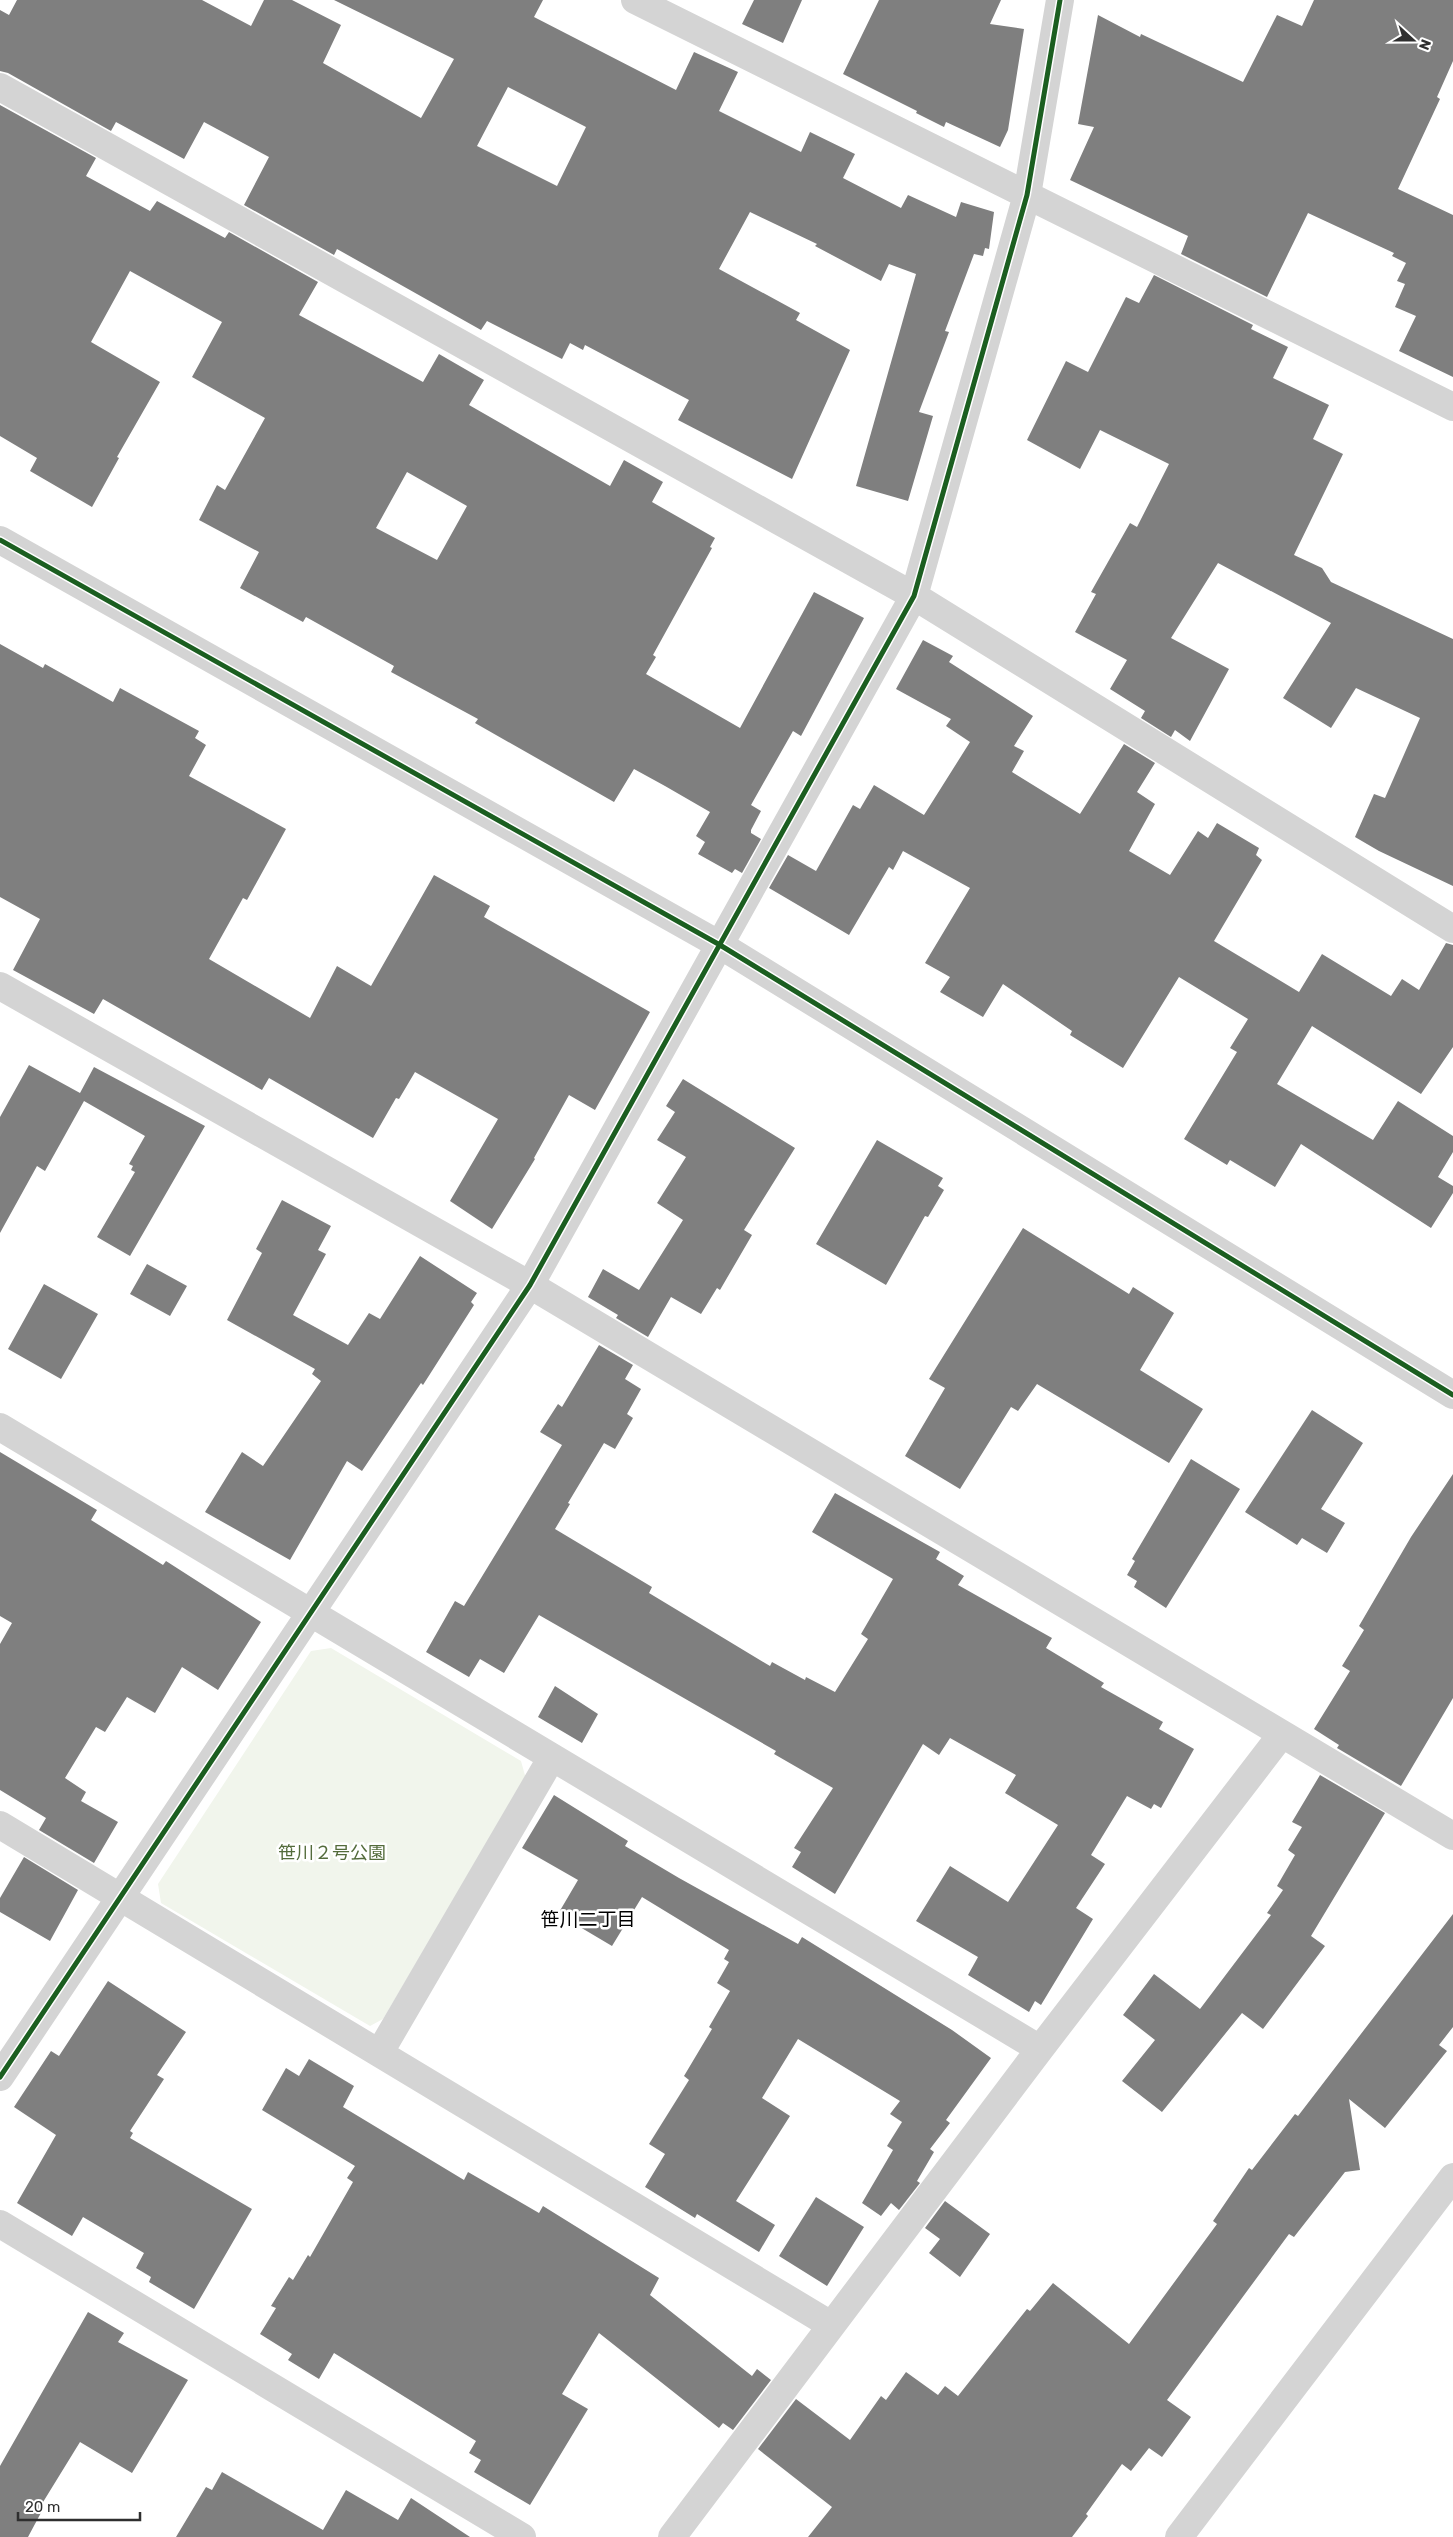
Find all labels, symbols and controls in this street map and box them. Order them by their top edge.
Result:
north arrow [1388,15,1438,65]
text: N [1415,37,1434,52]
park label: 笹川２号公園 [278,1842,386,1864]
district label: 笹川二丁目 [540,1908,636,1931]
scale bar [18,2490,140,2522]
text: 20 m [25,2498,60,2516]

